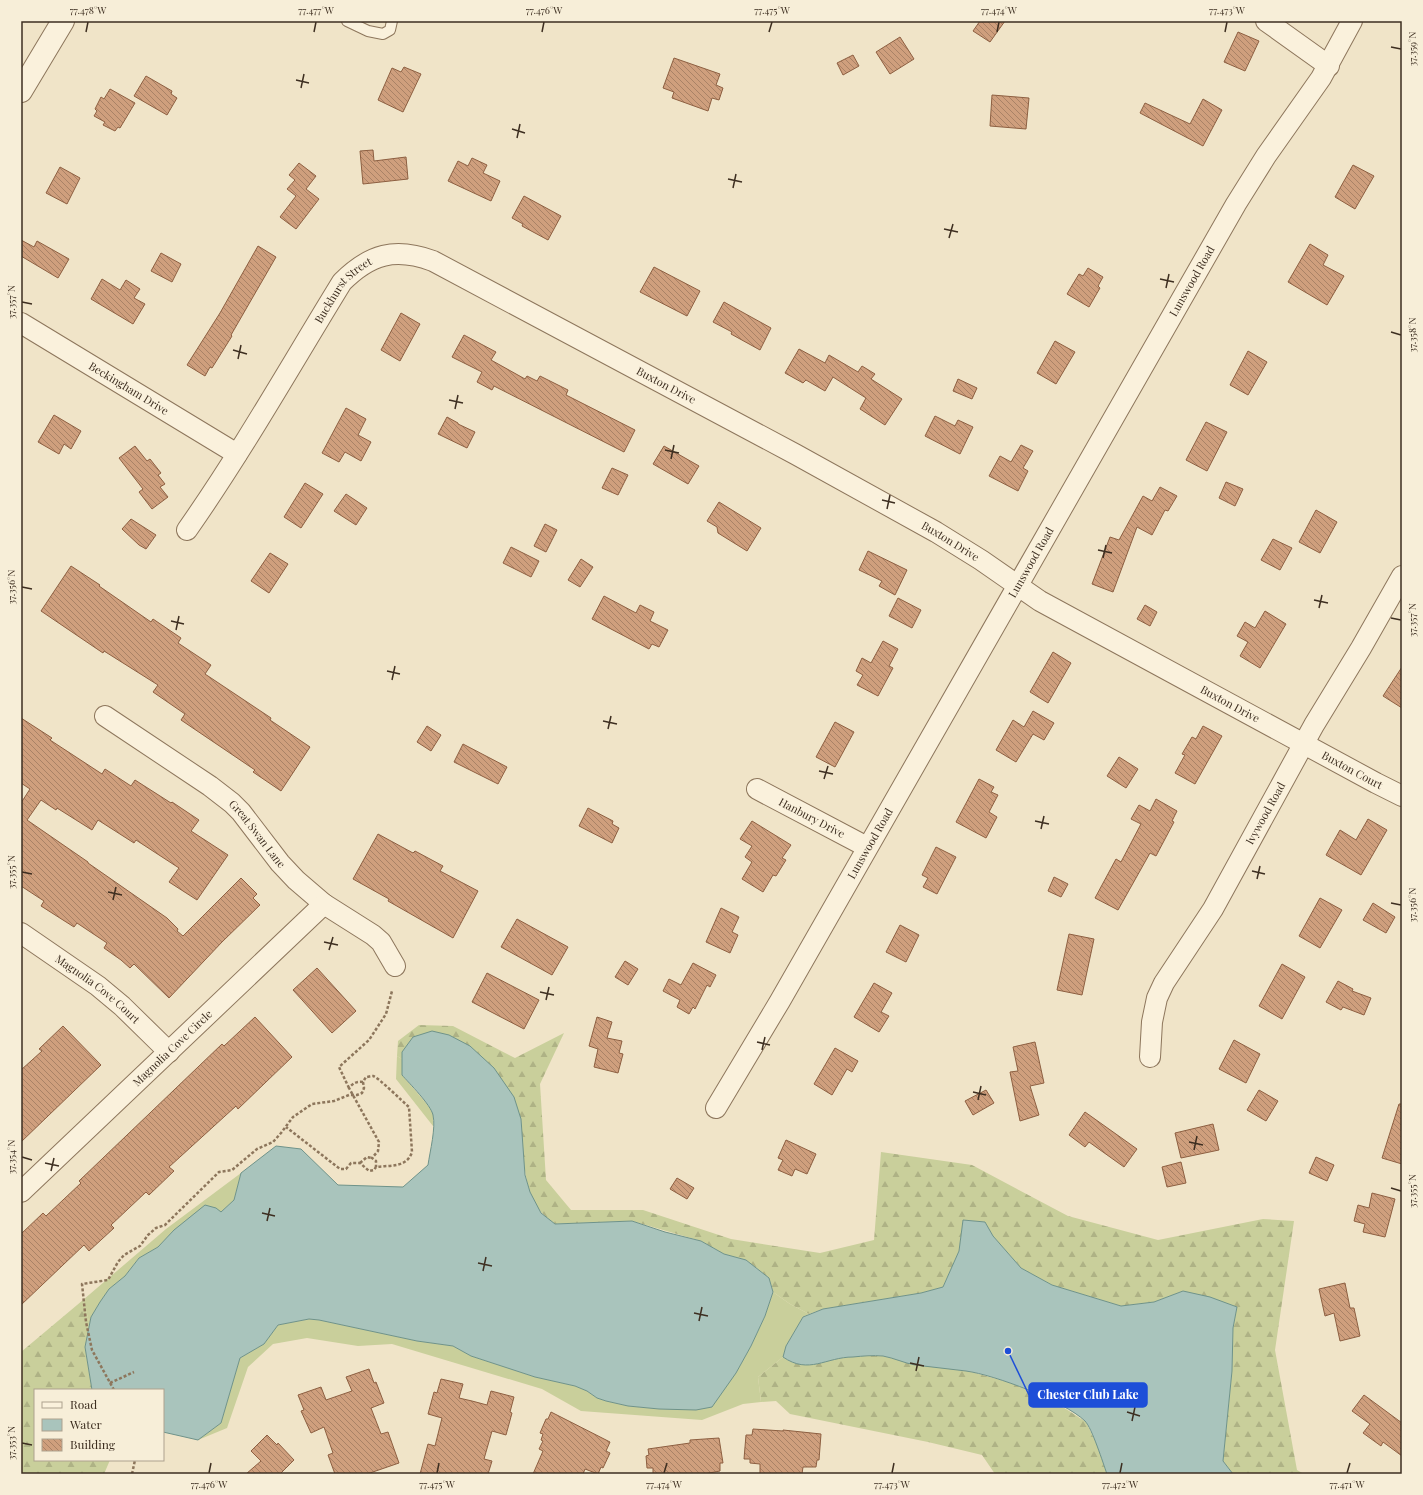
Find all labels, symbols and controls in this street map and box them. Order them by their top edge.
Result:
text: 77.478°W [70,3,107,17]
text: 77.477°W [298,3,335,17]
text: 77.476°W [526,3,563,17]
text: 77.475°W [754,3,791,17]
text: 77.474°W [981,3,1018,17]
text: 77.473°W [1209,3,1246,17]
text: 37.359°N [1405,32,1419,66]
street label: Lunswood Road [1165,242,1218,319]
street label: Buckhurst Street [311,253,374,326]
text: 37.357°N [4,285,18,319]
text: 37.358°N [1405,318,1419,352]
street label: Beckingham Drive [86,358,172,418]
street label: Buxton Drive [634,363,699,407]
street label: Buxton Drive [919,517,983,564]
street label: Lunswood Road [1004,524,1057,600]
text: 37.356°N [4,570,18,604]
text: 37.357°N [1405,603,1419,637]
street label: Buxton Drive [1198,681,1263,726]
street label: Buxton Court [1319,747,1386,792]
street label: Ivywood Road [1242,779,1289,847]
street label: Hanbury Drive [776,794,848,841]
street label: Great Swan Lane [226,796,289,872]
street label: Lunswood Road [843,805,896,881]
text: 37.355°N [4,855,18,889]
text: 37.356°N [1405,888,1419,922]
street label: Magnolia Cove Court [53,951,144,1027]
street label: Magnolia Cove Circle [129,1006,215,1089]
text: 37.354°N [4,1140,18,1174]
text: 37.355°N [1405,1174,1419,1208]
callout: Chester Club Lake [1029,1383,1147,1407]
text: Chester Club Lake [1037,1386,1139,1402]
legend [34,1389,164,1461]
text: Road [70,1396,97,1412]
text: Water [69,1416,103,1432]
text: 37.353°N [4,1426,18,1460]
text: Building [70,1436,116,1452]
text: 77.476°W [191,1477,228,1491]
text: 77.475°W [419,1477,456,1491]
text: 77.474°W [646,1477,683,1491]
text: 77.473°W [874,1477,911,1491]
text: 77.472°W [1102,1477,1139,1491]
text: 77.471°W [1329,1477,1365,1491]

